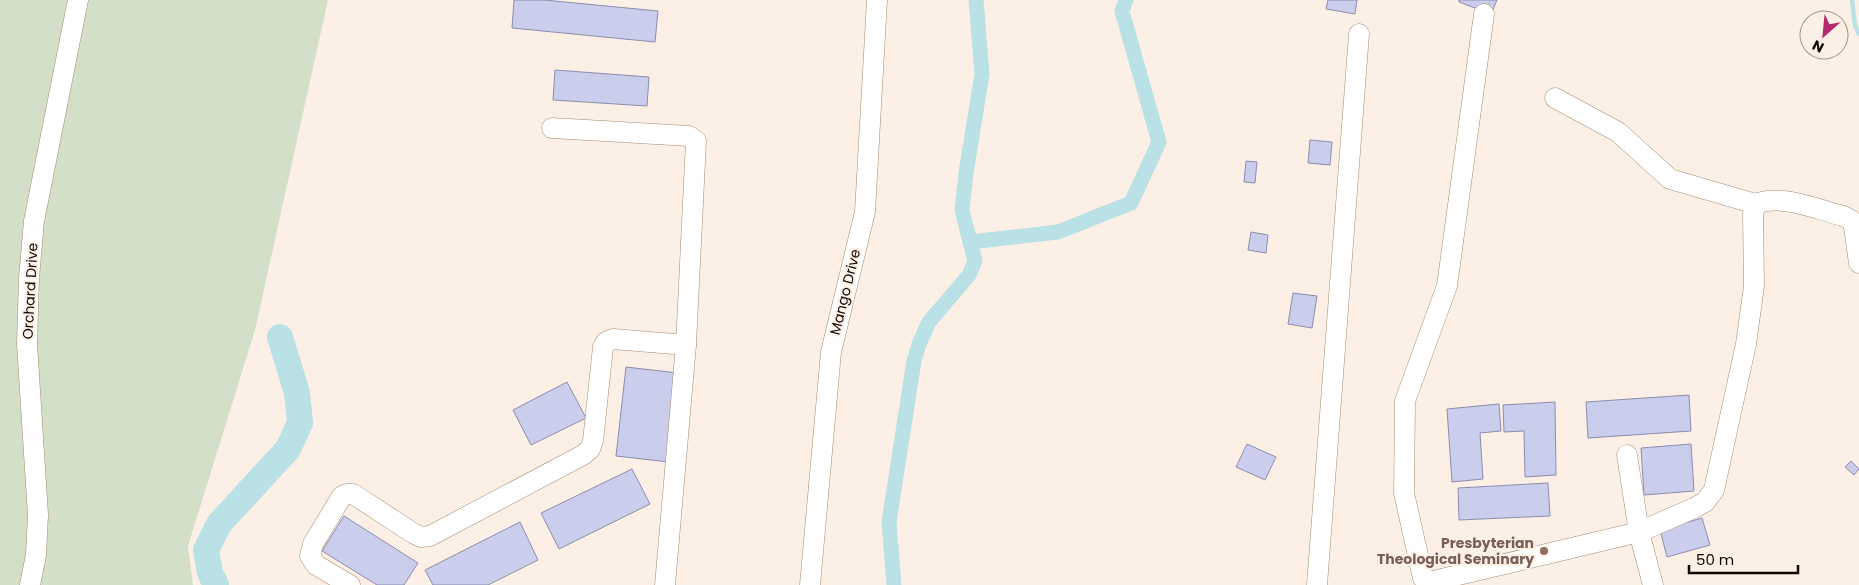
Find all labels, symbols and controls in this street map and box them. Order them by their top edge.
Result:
north arrow [1799,10,1849,60]
text: N [1809,35,1827,58]
street label: Orchard Drive [17,242,43,340]
street label: Mango Drive [825,247,865,337]
place label: Presbyterian Theological Seminary [1377,533,1534,569]
scale bar [1689,542,1798,574]
marker: Presbyterian Theological Seminary [1538,545,1550,557]
text: 50 m [1696,549,1734,570]

